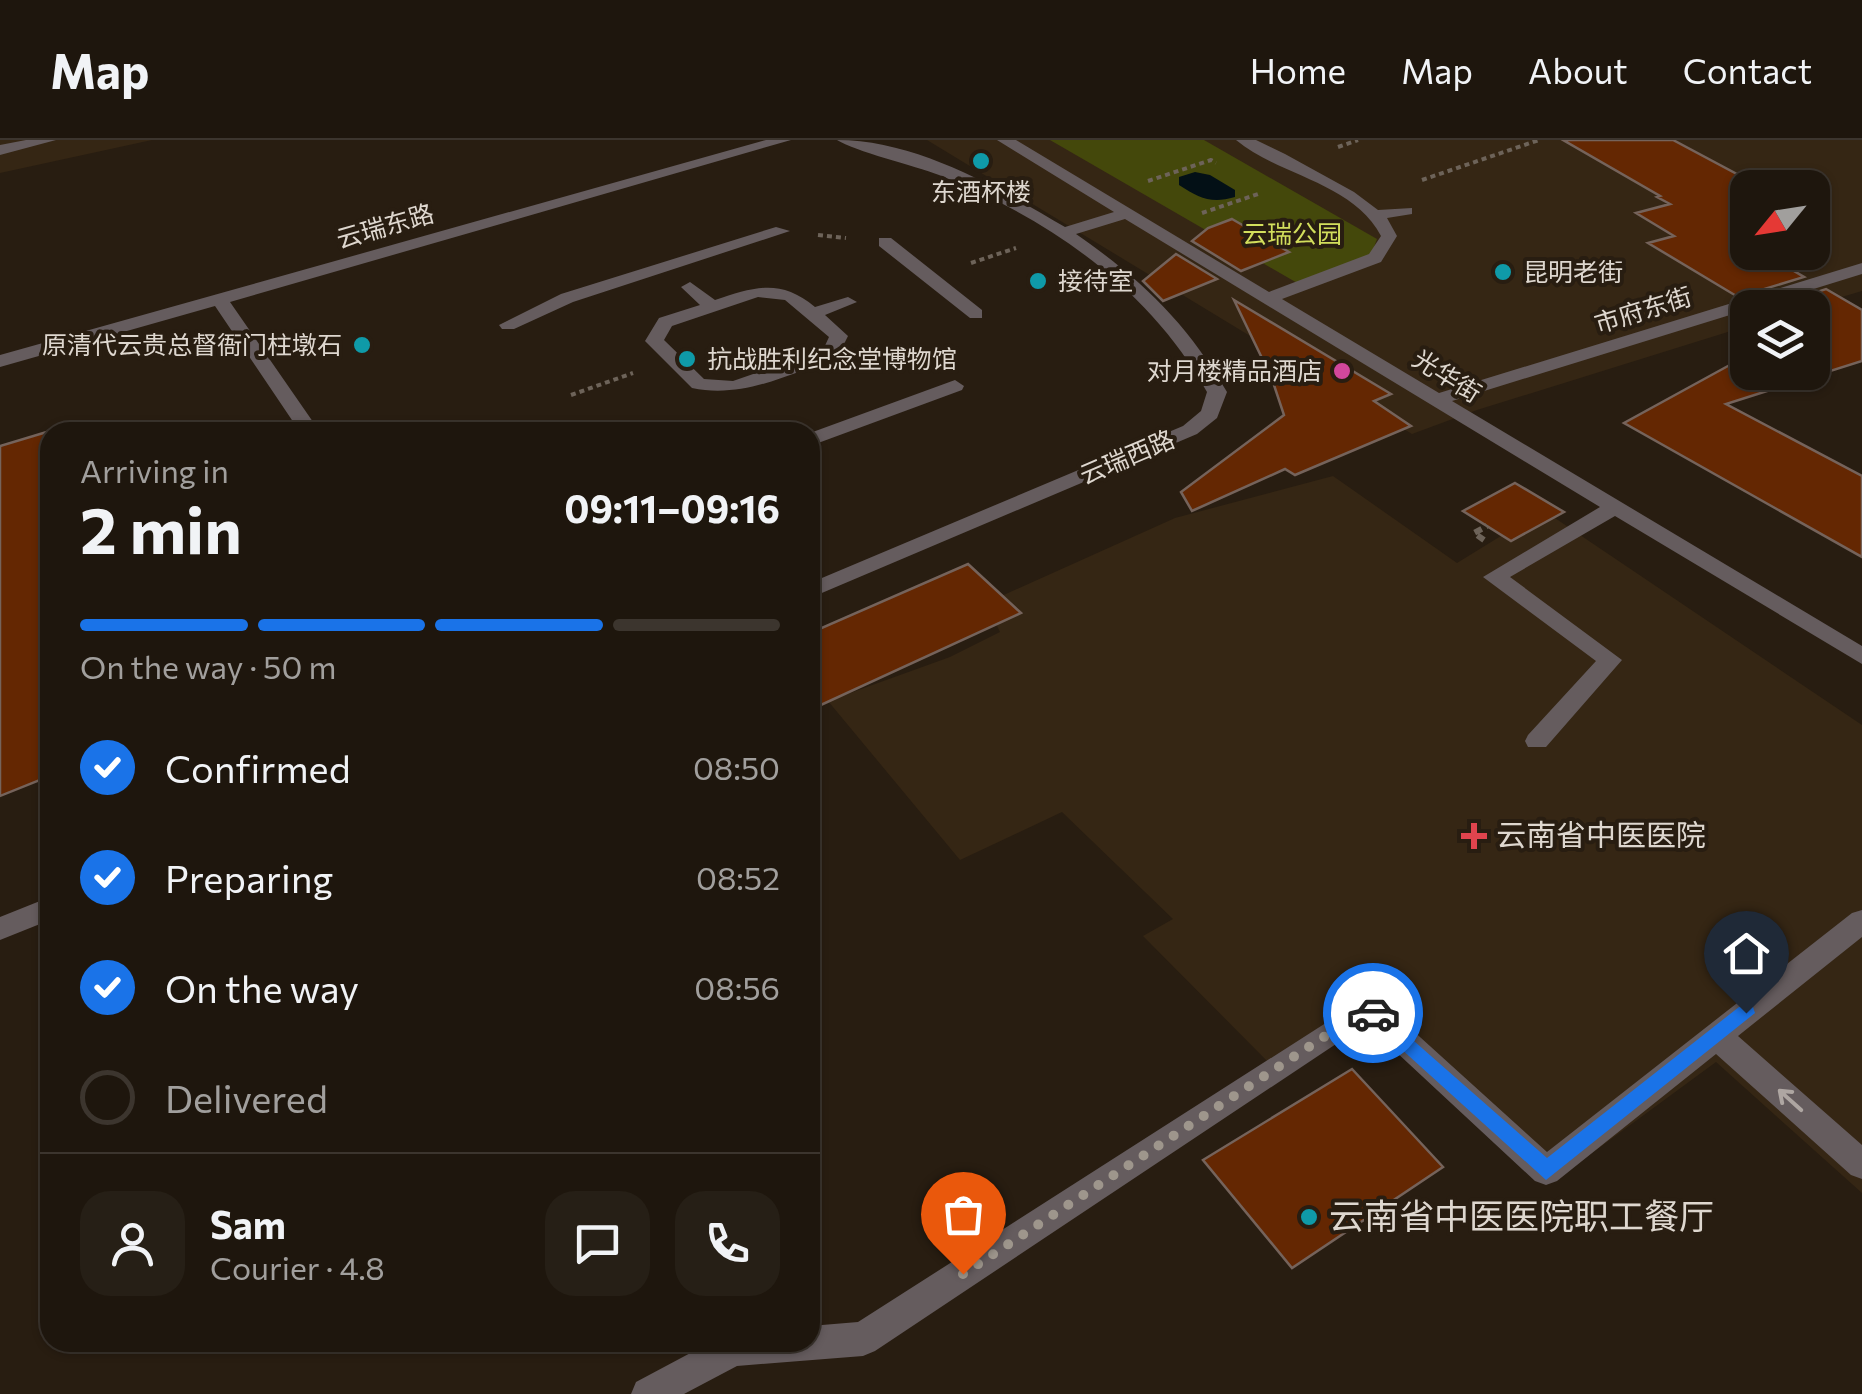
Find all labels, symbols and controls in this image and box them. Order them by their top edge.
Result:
text: Map [50,40,149,99]
text: Home [1250,48,1346,91]
text: Map [1401,48,1473,91]
text: About [1528,48,1628,91]
text: Contact [1683,48,1812,91]
marker: 东酒杯楼 [970,150,992,172]
north arrow [1730,170,1830,270]
map controls [1730,170,1830,390]
place label: 东酒杯楼 [931,176,1031,206]
street label: 云瑞东路 [333,197,437,253]
park label: 云瑞公园 [1242,218,1342,248]
place label: 昆明老街 [1523,256,1623,286]
marker: 昆明老街 [1492,261,1514,283]
place label: 接待室 [1058,265,1133,295]
marker: 接待室 [1027,270,1049,292]
street label: 市府东街 [1590,280,1695,338]
button: layers [1730,290,1830,390]
place label: 原清代云贵总督衙门柱墩石 [42,329,342,359]
marker: 原清代云贵总督衙门柱墩石 [351,334,373,356]
place label: 抗战胜利纪念堂博物馆 [707,343,957,373]
street label: 光华街 [1408,343,1487,408]
marker: 抗战胜利纪念堂博物馆 [676,348,698,370]
place label: 对月楼精品酒店 [1147,355,1322,385]
marker: 对月楼精品酒店 [1331,360,1353,382]
street label: 云瑞西路 [1075,423,1179,489]
text: Arriving in [80,450,229,490]
text: 09:11–09:16 [564,484,780,531]
text: 2 min [80,488,242,567]
text: On the way · 50 m [80,646,336,686]
icon: check [80,740,135,795]
text: Confirmed [165,744,351,791]
text: 08:50 [693,747,780,787]
place label: 云南省中医医院 [1496,815,1706,852]
marker: 云南省中医医院 [1461,823,1487,849]
icon: check [80,850,135,905]
text: Preparing [165,854,333,901]
text: 08:52 [696,857,780,897]
pin [1704,911,1789,1014]
icon: home [1719,926,1774,981]
icon: check [80,960,135,1015]
courier [1323,963,1423,1063]
text: On the way [165,964,359,1011]
text: 08:56 [694,967,780,1007]
icon: car [1346,986,1401,1041]
text: Delivered [165,1074,328,1121]
one-way arrow [1777,1090,1803,1112]
pin [921,1172,1006,1275]
icon: bag [936,1187,991,1242]
button: person [80,1191,185,1296]
button: chat [545,1191,650,1296]
button: phone [675,1191,780,1296]
place label: 云南省中医医院职工餐厅 [1329,1193,1714,1236]
text: Sam [210,1200,286,1247]
marker: 云南省中医医院职工餐厅 [1298,1206,1320,1228]
text: Courier · 4.8 [210,1247,385,1287]

